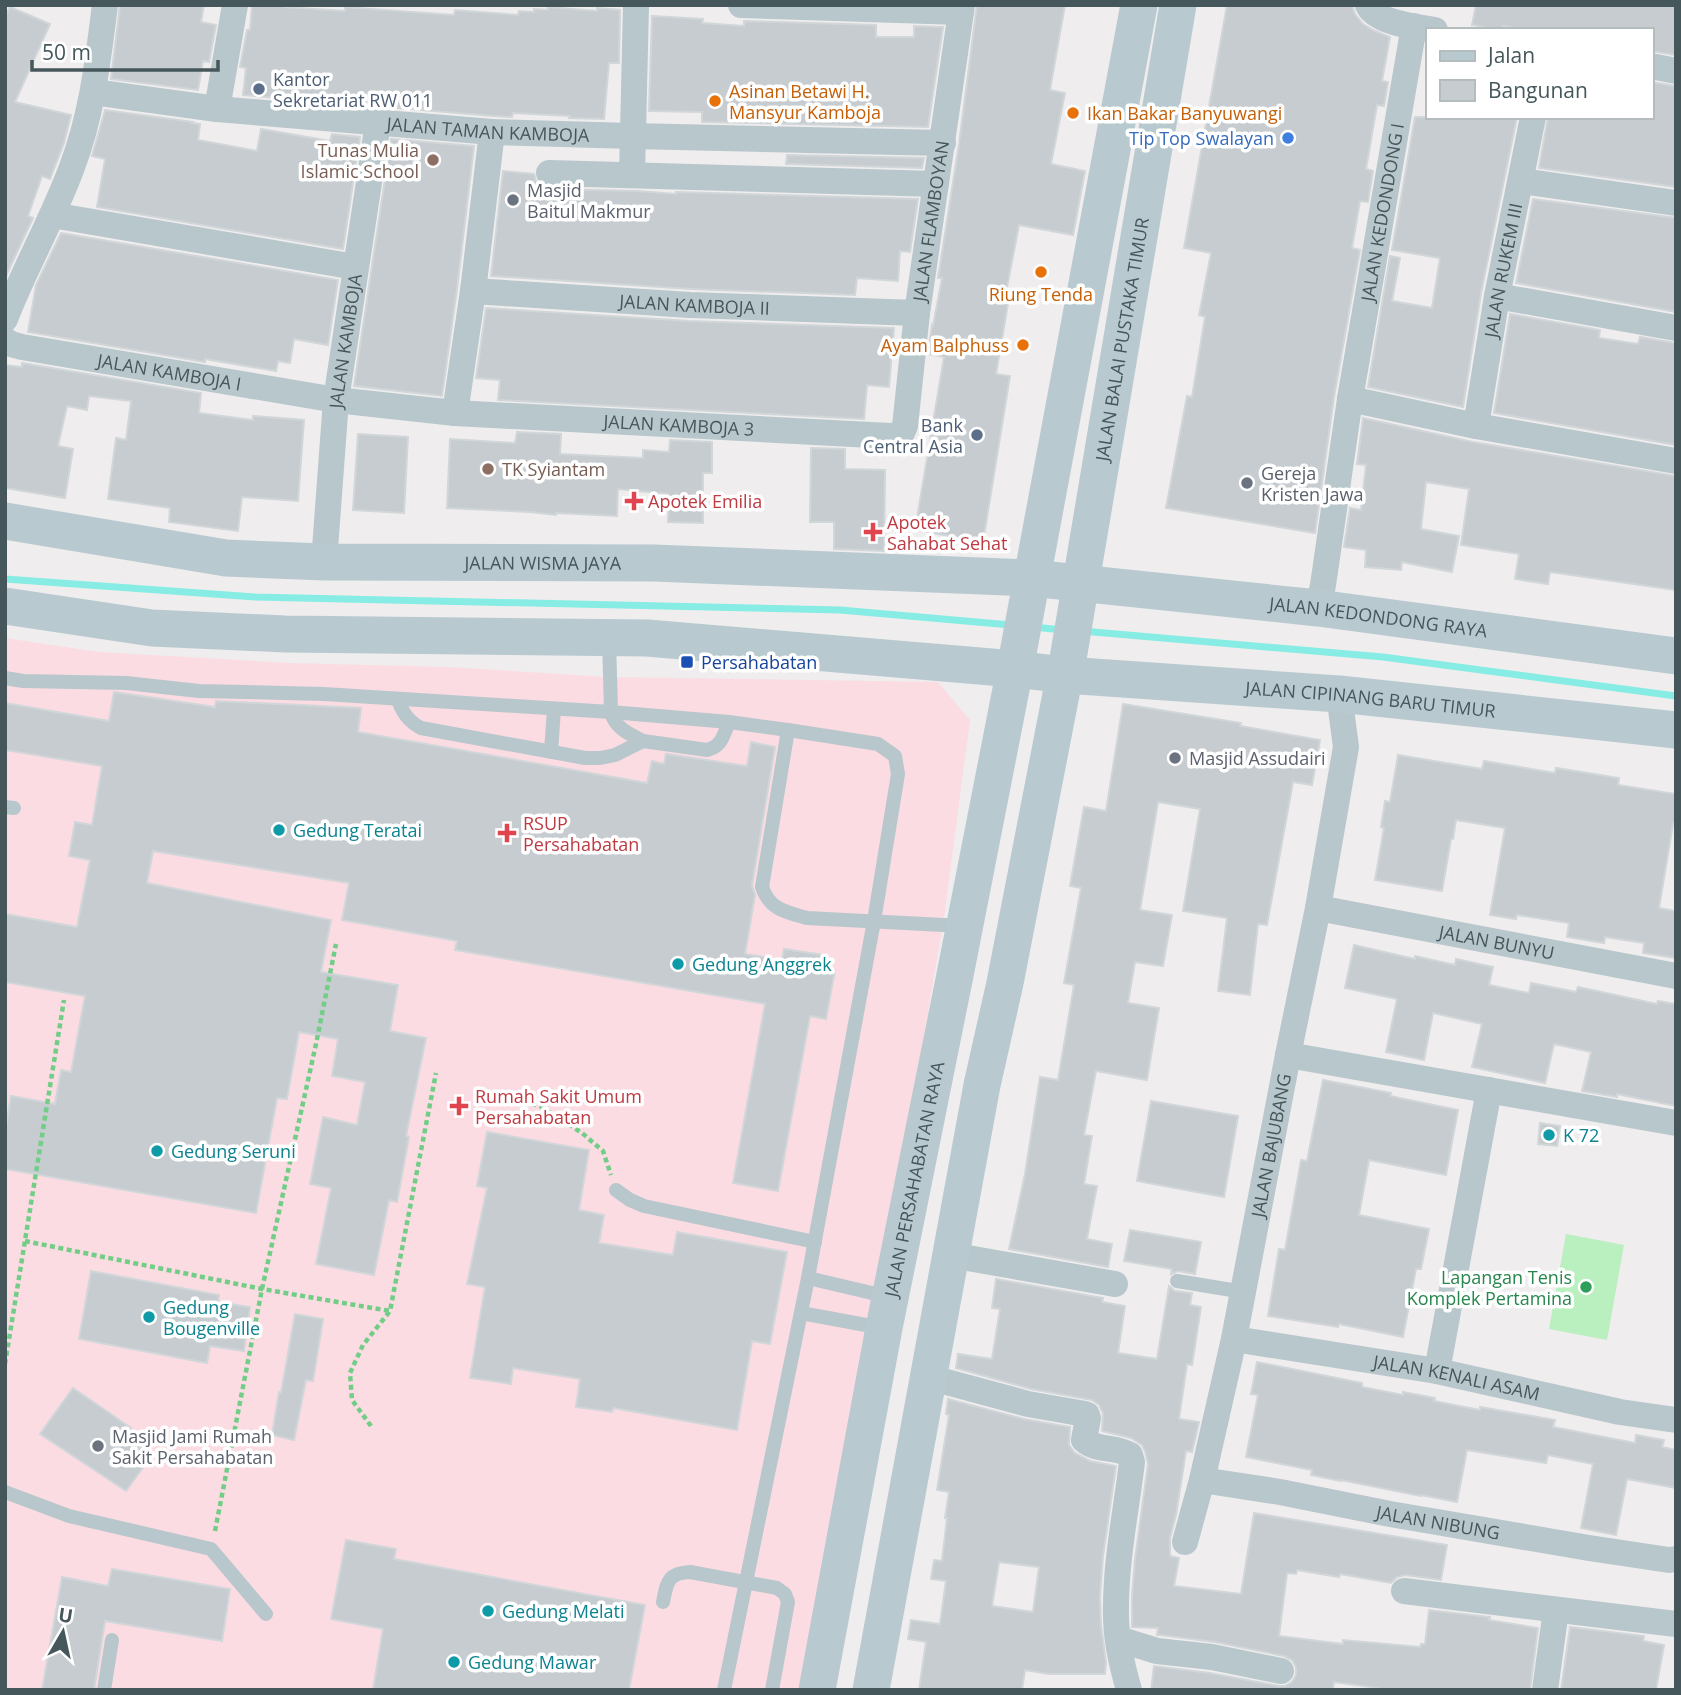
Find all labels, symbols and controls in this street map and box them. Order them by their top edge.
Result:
scale bar [32,28,217,72]
legend [1426,28,1653,119]
text: 50 m [42,38,91,66]
text: Jalan [1486,41,1535,69]
place label: Kantor Sekretariat RW 011 [273,67,433,112]
text: Bangunan [1488,76,1588,104]
place label: Asinan Betawi H. Mansyur Kamboja [729,79,881,124]
marker: Kantor Sekretariat RW 011 [251,81,267,97]
marker: Asinan Betawi H. Mansyur Kamboja [707,93,723,109]
place label: Ikan Bakar Banyuwangi [1087,101,1282,125]
marker: Ikan Bakar Banyuwangi [1065,105,1081,121]
street label: JALAN TAMAN KAMBOJA [384,111,590,147]
street label: JALAN KEDONDONG I [1355,121,1409,305]
place label: Tip Top Swalayan [1129,126,1274,150]
marker: Tip Top Swalayan [1280,130,1296,146]
place label: Tunas Mulia Islamic School [301,138,419,183]
street label: JALAN FLAMBOYAN [907,139,954,305]
marker: Tunas Mulia Islamic School [425,152,441,168]
place label: Masjid Baitul Makmur [527,178,651,223]
marker: Masjid Baitul Makmur [505,192,521,208]
street label: JALAN RUKEM III [1478,201,1527,341]
street label: JALAN BALAI PUSTAKA TIMUR [1089,216,1154,465]
marker: Riung Tenda [1033,264,1049,280]
street label: JALAN KAMBOJA [323,272,367,411]
place label: Riung Tenda [989,282,1093,306]
street label: JALAN KAMBOJA II [617,288,770,320]
place label: Ayam Balphuss [881,333,1009,357]
marker: Ayam Balphuss [1015,337,1031,353]
street label: JALAN KAMBOJA I [94,348,243,396]
street label: JALAN KAMBOJA 3 [601,409,755,441]
place label: Bank Central Asia [863,413,964,458]
marker: Bank Central Asia [969,427,985,443]
place label: TK Syiantam [502,457,605,481]
marker: TK Syiantam [480,461,496,477]
place label: Gereja Kristen Jawa [1261,461,1364,506]
marker: Gereja Kristen Jawa [1239,475,1255,491]
place label: Apotek Emilia [648,489,762,513]
marker: Apotek Emilia [626,493,642,509]
place label: Apotek Sahabat Sehat [887,510,1007,555]
marker: Apotek Sahabat Sehat [865,524,881,540]
street label: JALAN WISMA JAYA [462,550,622,575]
street label: JALAN KEDONDONG RAYA [1266,591,1489,643]
place label: Persahabatan [701,650,817,674]
marker: Persahabatan [679,654,695,670]
street label: JALAN CIPINANG BARU TIMUR [1243,675,1497,723]
place label: Masjid Assudairi [1189,746,1326,770]
marker: Masjid Assudairi [1167,750,1183,766]
place label: RSUP Persahabatan [523,811,639,856]
place label: Gedung Teratai [293,818,422,842]
marker: Gedung Teratai [271,822,287,838]
marker: RSUP Persahabatan [497,823,517,843]
street label: JALAN BUNYU [1435,919,1556,965]
place label: Gedung Anggrek [692,952,832,976]
marker: Gedung Anggrek [670,956,686,972]
street label: JALAN PERSAHABATAN RAYA [878,1059,949,1301]
street label: JALAN BAJUBANG [1245,1071,1296,1221]
place label: Rumah Sakit Umum Persahabatan [475,1084,642,1129]
marker: Rumah Sakit Umum Persahabatan [449,1096,469,1116]
place label: K 72 [1563,1123,1599,1147]
marker: K 72 [1541,1127,1557,1143]
place label: Gedung Seruni [171,1139,296,1163]
marker: Gedung Seruni [149,1143,165,1159]
place label: Lapangan Tenis Komplek Pertamina [1407,1265,1572,1310]
marker: Lapangan Tenis Komplek Pertamina [1578,1279,1594,1295]
place label: Gedung Bougenville [163,1295,260,1340]
marker: Gedung Bougenville [141,1309,157,1325]
street label: JALAN KENALI ASAM [1370,1349,1542,1406]
place label: Masjid Jami Rumah Sakit Persahabatan [112,1424,273,1469]
marker: Masjid Jami Rumah Sakit Persahabatan [90,1438,106,1454]
street label: JALAN NIBUNG [1372,1499,1502,1545]
north arrow [28,1597,98,1667]
place label: Gedung Melati [502,1599,625,1623]
text: U [57,1601,75,1629]
marker: Gedung Melati [480,1603,496,1619]
place label: Gedung Mawar [468,1650,597,1674]
marker: Gedung Mawar [446,1654,462,1670]

